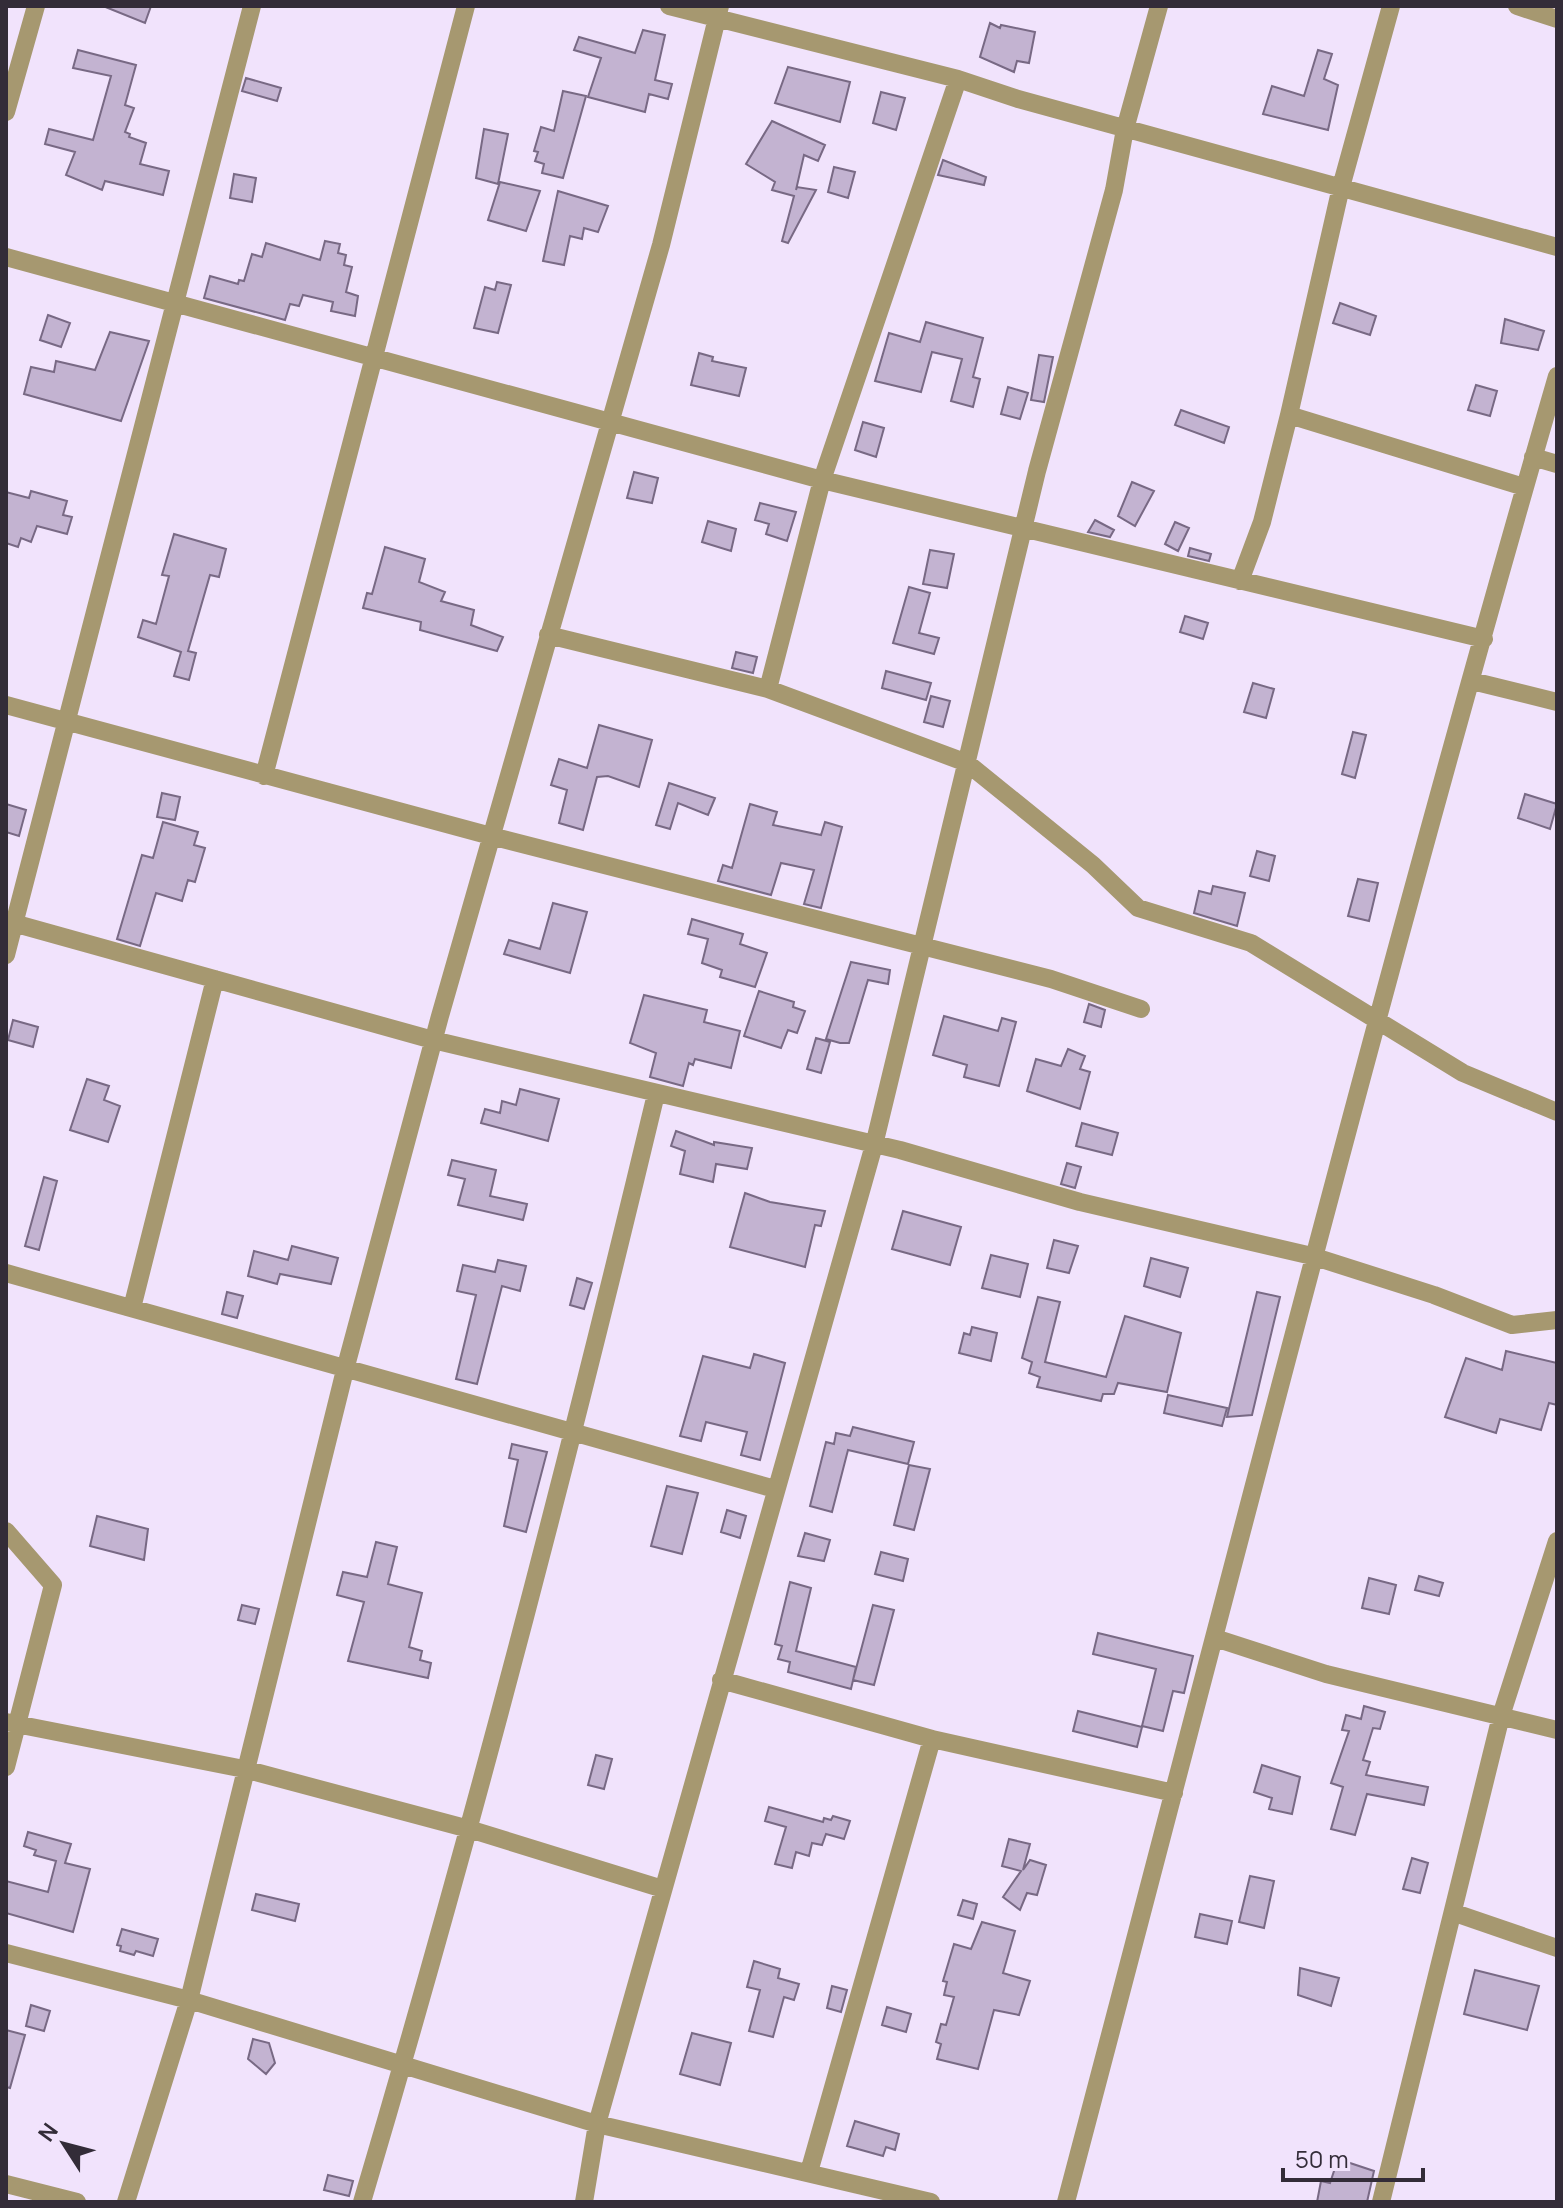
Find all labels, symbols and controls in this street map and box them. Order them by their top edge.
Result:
north arrow [24,2104,104,2184]
text: N [31,2117,65,2147]
scale bar [1283,2132,1423,2182]
text: 50 m [1295,2142,1349,2175]

